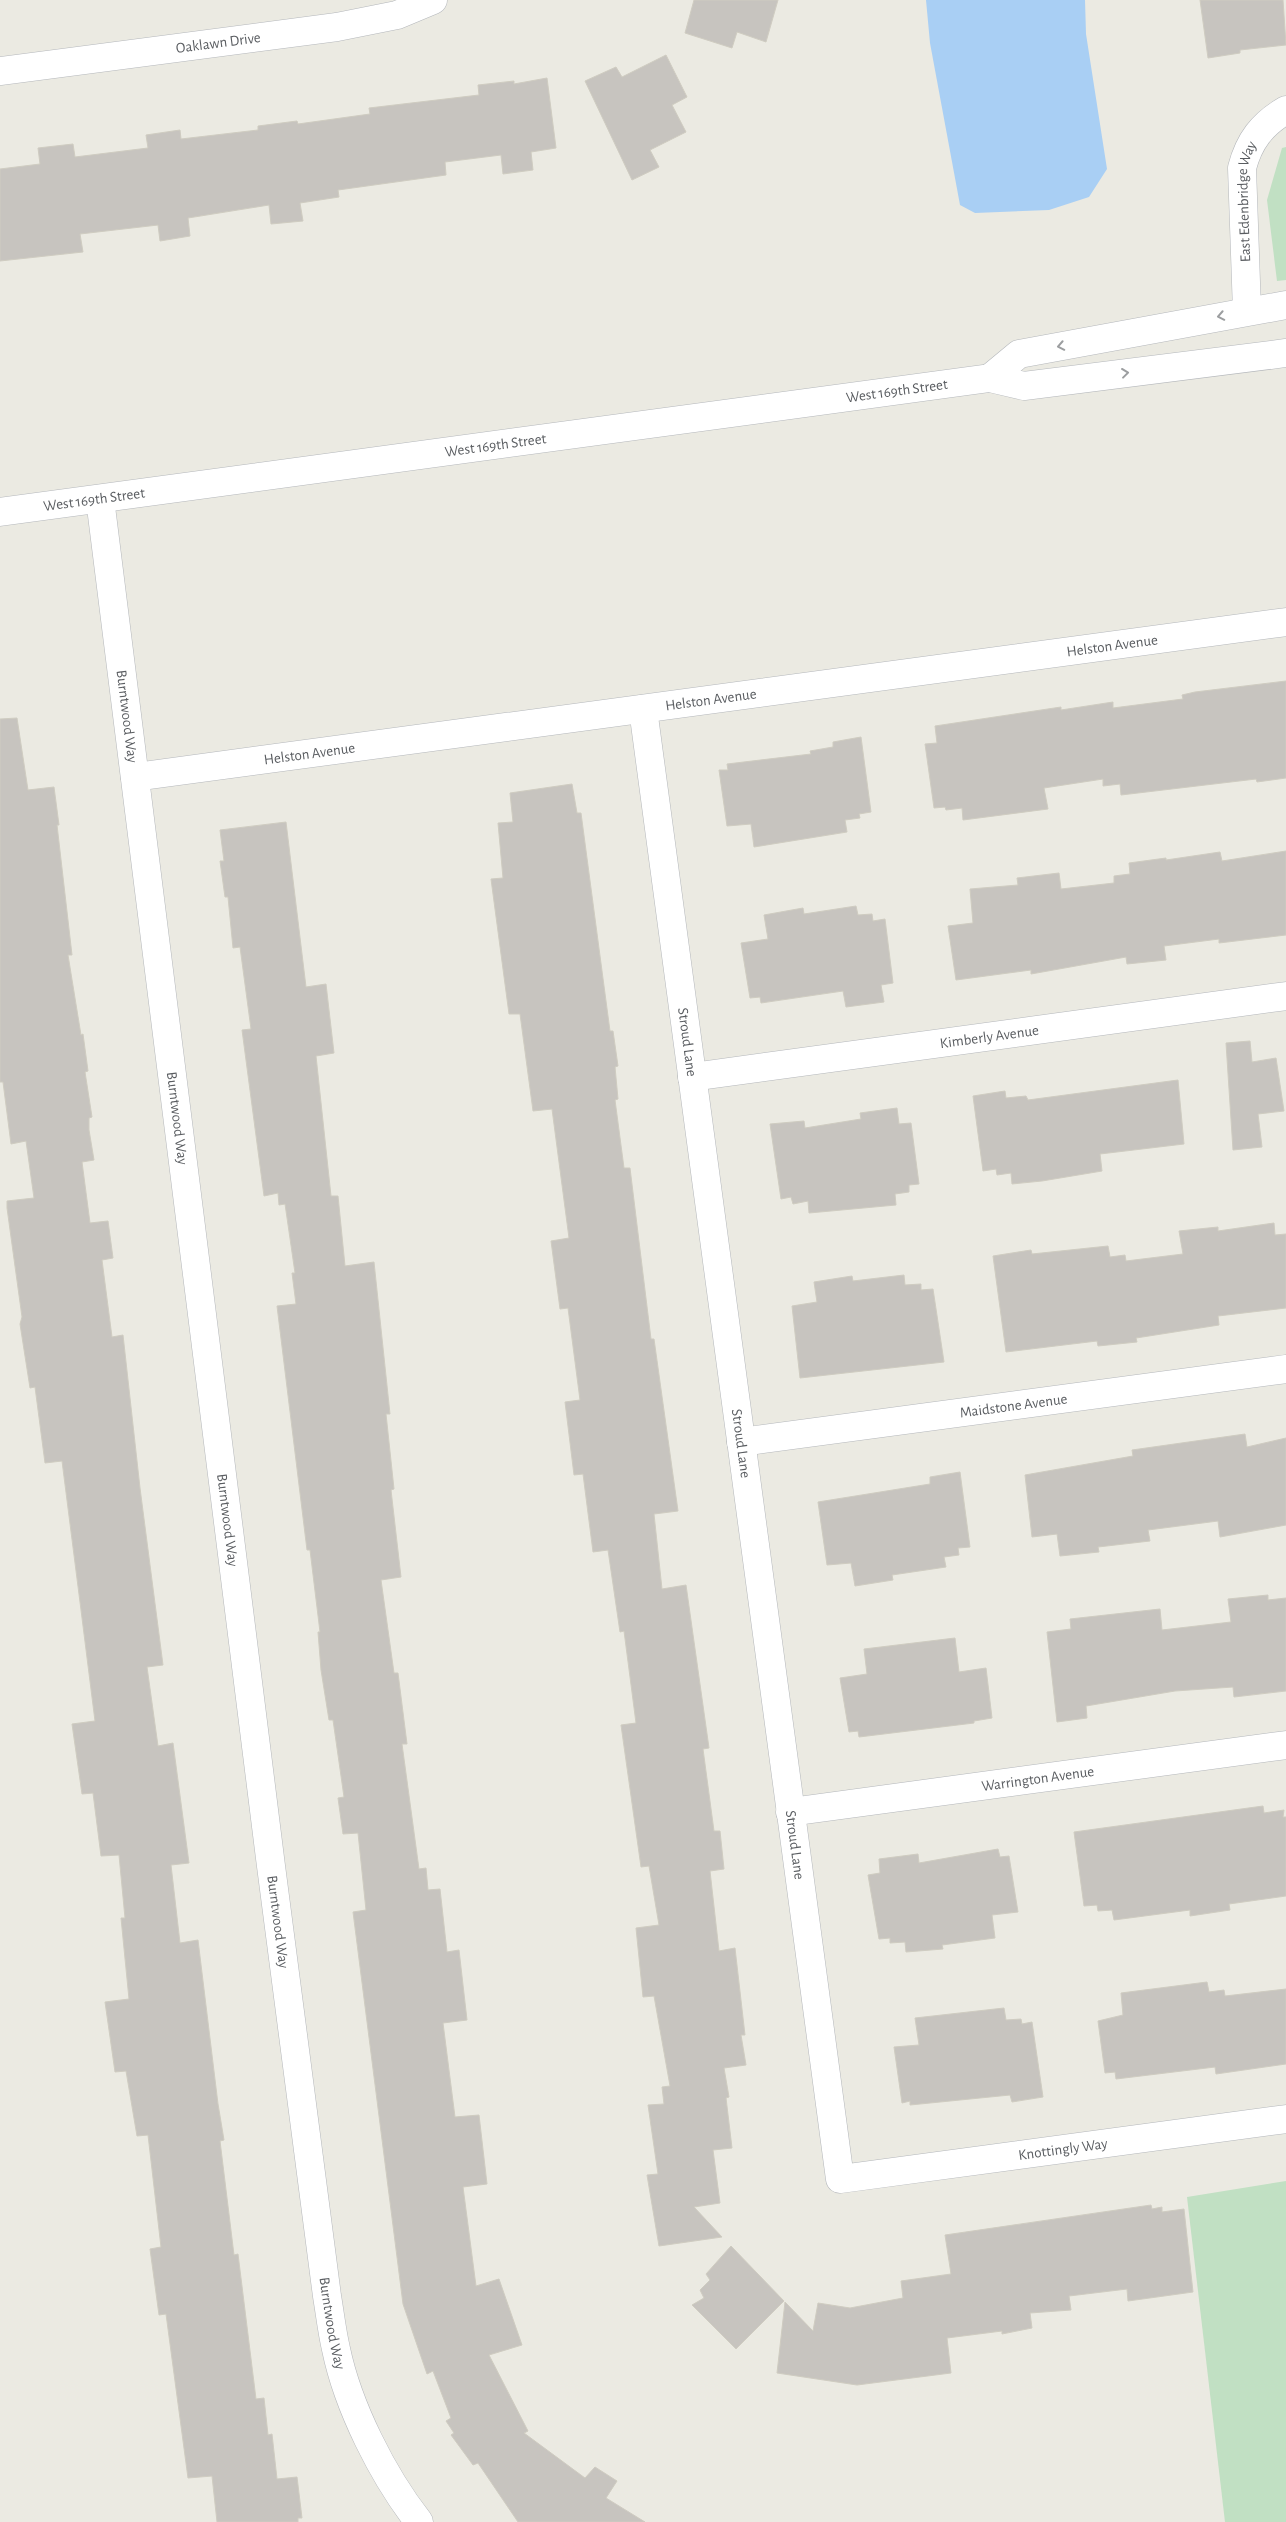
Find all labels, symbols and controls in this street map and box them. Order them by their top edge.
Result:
street label: Oaklawn Drive [175,30,262,55]
street label: East Edenbridge Way [1235,138,1259,262]
one-way arrow [1216,310,1225,320]
one-way arrow [1057,341,1065,351]
one-way arrow [1121,369,1129,379]
street label: West 169th Street [845,376,949,405]
street label: West 169th Street [444,431,547,459]
street label: West 169th Street [42,485,146,514]
street label: Helston Avenue [1066,632,1159,659]
street label: Burntwood Way [114,669,141,764]
street label: Helston Avenue [664,686,757,713]
street label: Helston Avenue [263,740,356,767]
street label: Stroud Lane [676,1006,700,1078]
street label: Kimberly Avenue [939,1022,1040,1051]
street label: Burntwood Way [164,1071,191,1166]
street label: Maidstone Avenue [959,1391,1068,1420]
street label: Stroud Lane [729,1408,753,1479]
street label: Burntwood Way [214,1473,241,1568]
street label: Warrington Avenue [980,1763,1095,1794]
street label: Stroud Lane [783,1809,807,1880]
street label: Burntwood Way [265,1874,292,1970]
street label: Knottingly Way [1017,2136,1109,2162]
street label: Burntwood Way [317,2276,348,2372]

